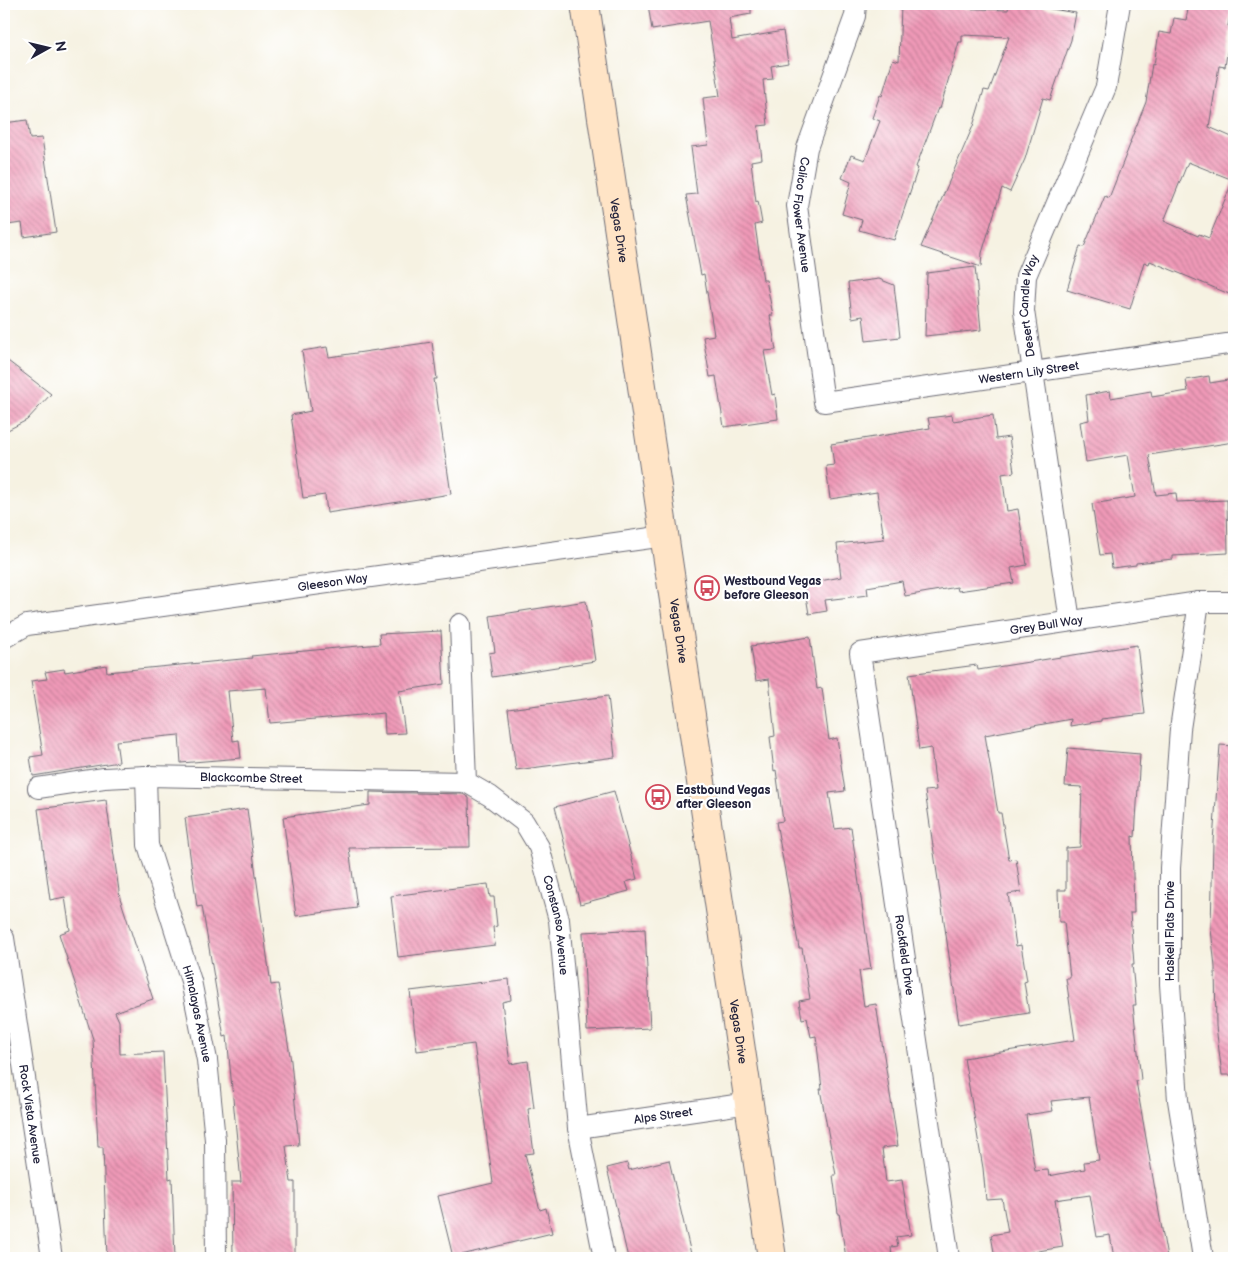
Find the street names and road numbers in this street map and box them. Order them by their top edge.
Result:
street label: Calico Flower Avenue [789,156,814,273]
street label: Vegas Drive [607,197,631,264]
street label: Desert Candle Way [1016,252,1042,358]
street label: Western Lily Street [978,358,1080,387]
street label: Gleeson Way [297,570,369,595]
street label: Vegas Drive [666,598,691,664]
street label: Grey Bull Way [1009,612,1084,638]
street label: Blackcombe Street [200,770,303,786]
street label: Constanso Avenue [540,873,571,976]
street label: Haskell Flats Drive [1163,881,1178,981]
street label: Rockfield Drive [891,914,917,996]
street label: Himalayas Avenue [179,963,215,1064]
street label: Vegas Drive [726,998,750,1065]
street label: Rock Vista Avenue [16,1063,45,1165]
street label: Alps Street [633,1104,694,1127]

